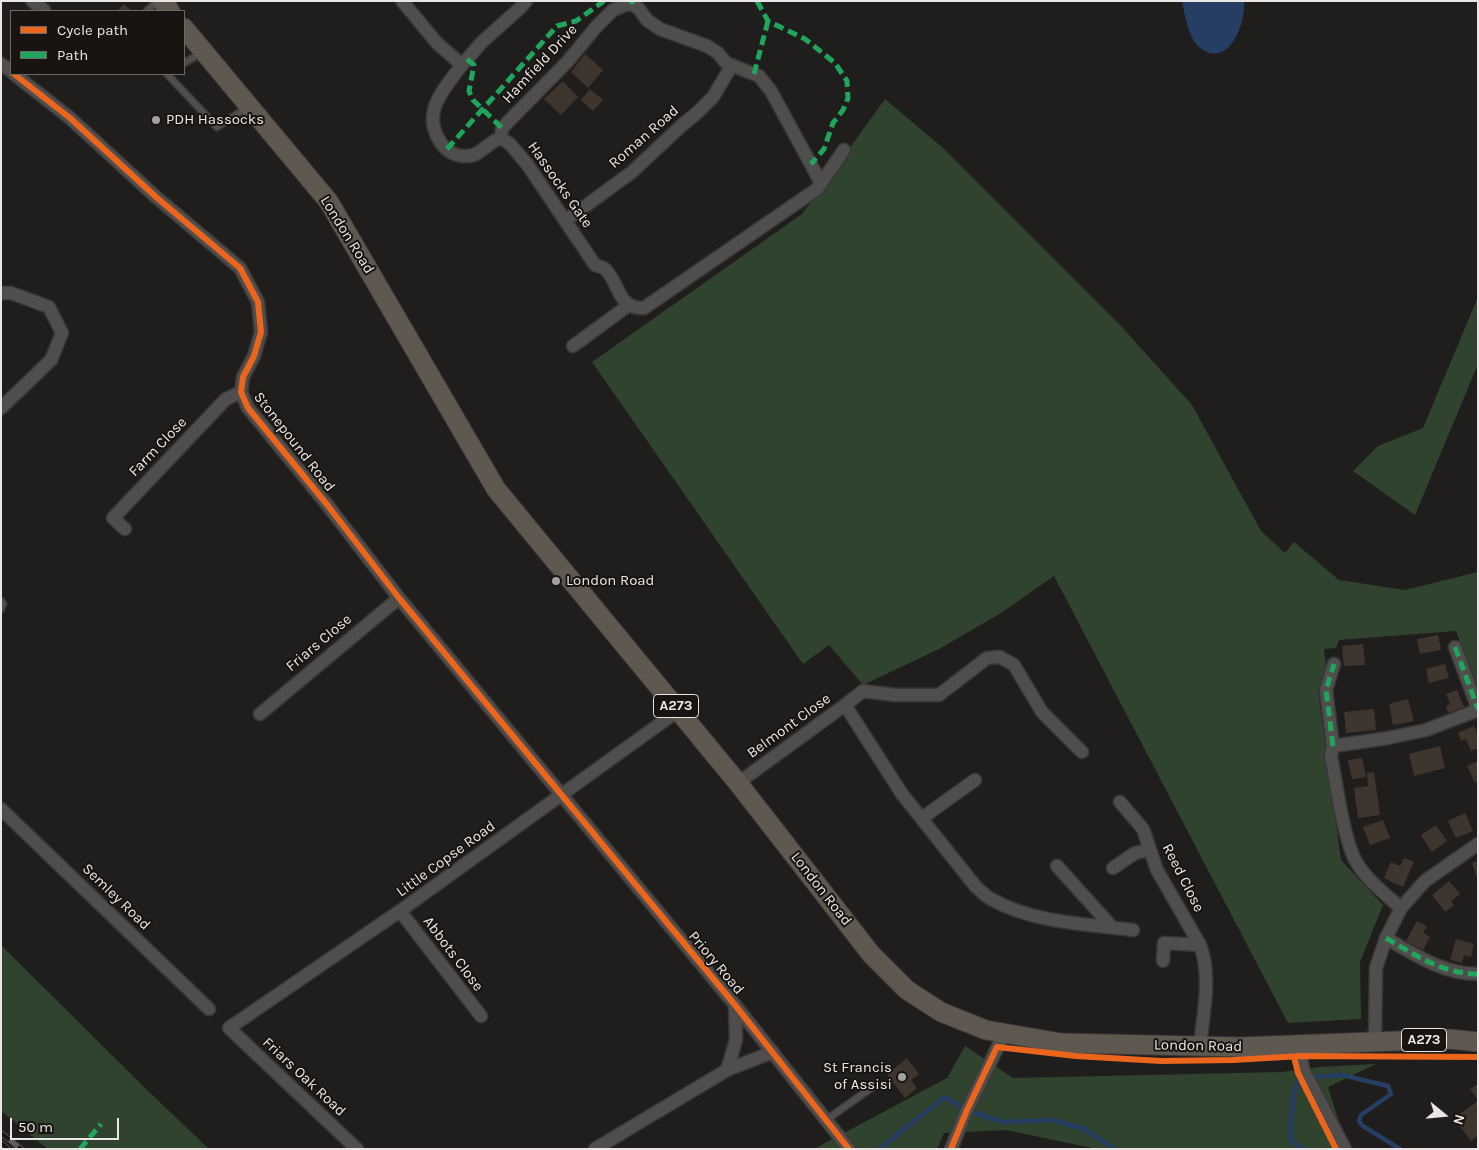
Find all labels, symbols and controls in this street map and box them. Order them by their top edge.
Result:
legend [10,10,185,75]
text: Cycle path [57,21,128,39]
street label: Hamfield Drive [499,21,581,107]
text: Path [57,46,88,64]
street label: Roman Road [605,102,683,172]
place label: PDH Hassocks [166,111,264,129]
marker: PDH Hassocks [150,114,162,126]
street label: Hassocks Gate [524,138,596,232]
street label: London Road [316,193,378,277]
street label: Stonepound Road [249,388,339,496]
street label: Farm Close [125,413,191,481]
place label: London Road [566,572,654,590]
marker: London Road [550,575,562,587]
street label: Friars Close [283,610,355,676]
street label: Belmont Close [744,690,834,762]
road number: A273 [654,694,698,718]
street label: Little Copse Road [393,817,499,901]
street label: Reed Close [1158,841,1208,915]
street label: London Road [787,849,855,929]
street label: Semley Road [78,860,154,934]
street label: Abbots Close [419,913,487,995]
street label: Priory Road [684,928,748,998]
road number: A273 [1402,1028,1446,1052]
street label: Friars Oak Road [259,1034,349,1120]
street label: London Road [1154,1036,1242,1056]
place label: St Francis of Assisi [823,1059,892,1094]
marker: St Francis of Assisi [896,1071,908,1083]
north arrow [1419,1090,1469,1140]
scale bar [12,1108,121,1140]
text: N [1449,1112,1468,1127]
text: 50 m [18,1118,53,1136]

